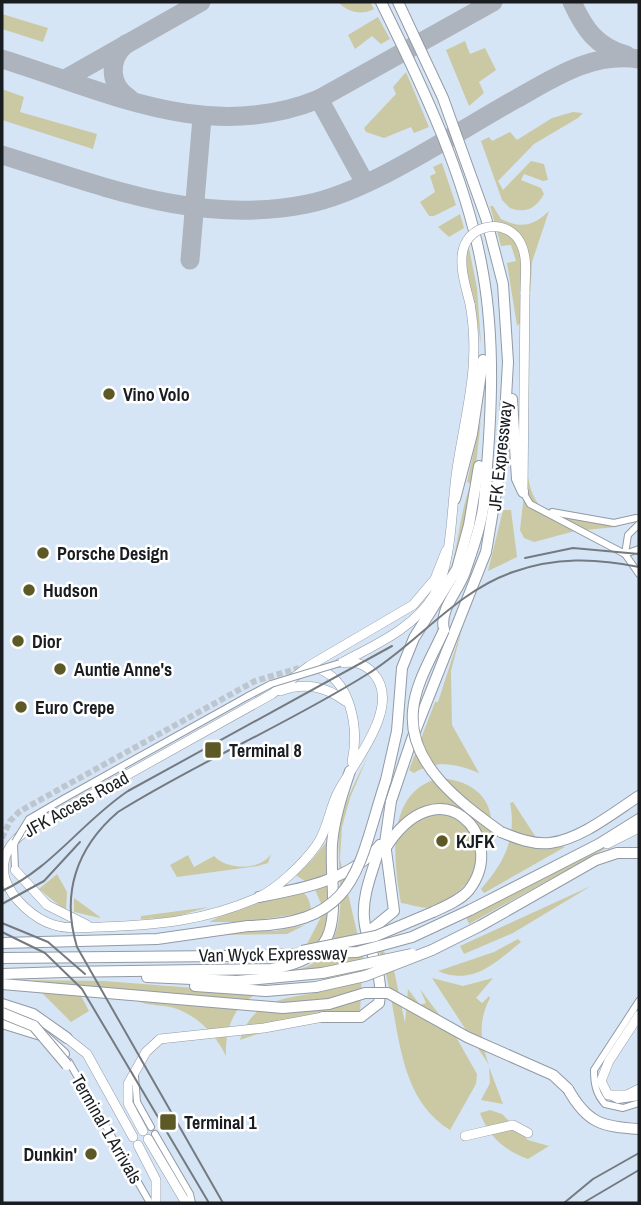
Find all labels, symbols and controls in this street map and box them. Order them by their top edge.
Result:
place label: Vino Volo [123,382,190,407]
marker: Vino Volo [101,386,117,402]
street label: JFK Expressway [482,399,518,512]
place label: Porsche Design [57,541,169,566]
marker: Porsche Design [35,545,51,561]
place label: Hudson [43,578,98,603]
marker: Hudson [21,582,37,598]
place label: Dior [32,629,62,654]
marker: Dior [10,633,26,649]
place label: Auntie Anne's [74,657,172,682]
marker: Auntie Anne's [52,661,68,677]
place label: Euro Crepe [35,695,115,720]
marker: Euro Crepe [13,699,29,715]
place label: Terminal 8 [229,738,302,763]
marker: Terminal 8 [203,740,223,760]
street label: JFK Access Road [19,765,133,843]
place label: KJFK [456,829,495,854]
marker: KJFK [434,833,450,849]
street label: Van Wyck Expressway [198,940,348,968]
street label: Terminal 1 Arrivals [66,1070,148,1188]
place label: Terminal 1 [184,1110,258,1135]
marker: Terminal 1 [158,1112,178,1132]
place label: Dunkin' [23,1142,77,1167]
marker: Dunkin' [83,1146,99,1162]

